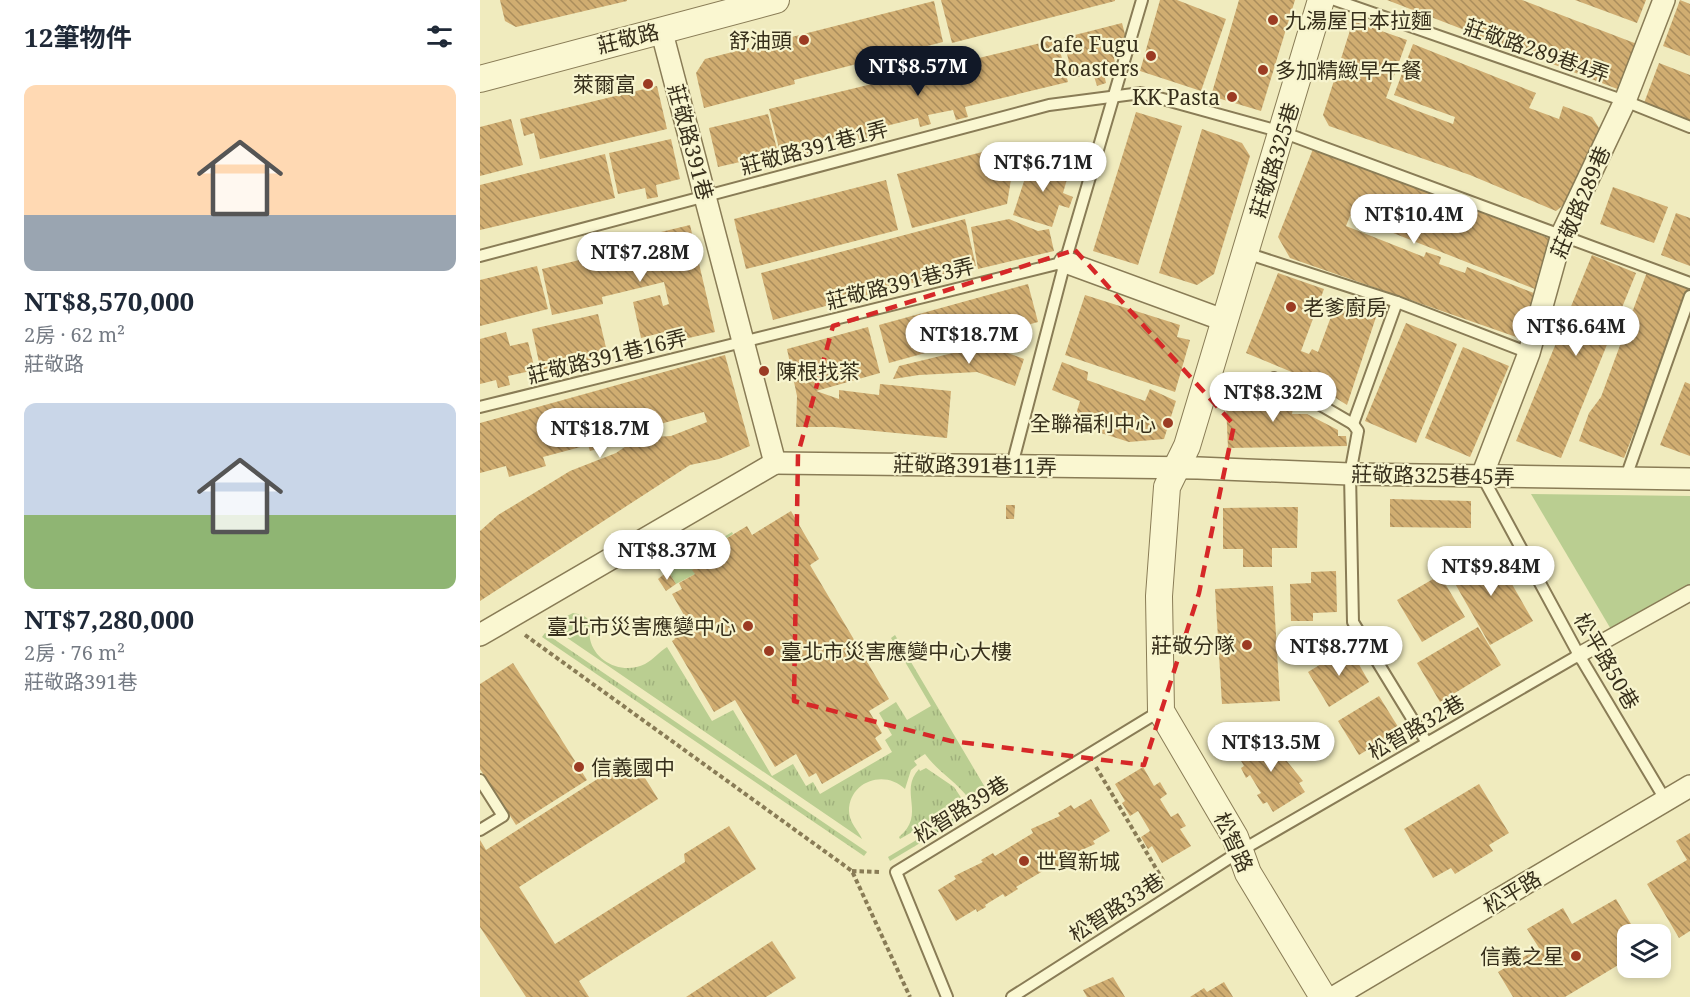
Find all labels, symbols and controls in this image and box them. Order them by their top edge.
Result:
place label: 九湯屋日本拉麵 [1285,6,1432,34]
street label: 莊敬路289巷4弄 [1461,12,1613,88]
marker: 九湯屋日本拉麵 [1266,13,1280,27]
street label: 莊敬路 [594,17,662,59]
text: 12筆物件 [24,19,131,55]
icon: filters [423,20,456,53]
place label: 舒油頭 [729,26,792,54]
place label: Cafe Fugu Roasters [1039,30,1139,82]
marker: 舒油頭 [797,33,811,47]
pin: NT$8.57M [856,46,980,97]
marker: Cafe Fugu Roasters [1144,49,1158,63]
text: NT$8.57M [869,52,967,79]
place label: 多加精緻早午餐 [1275,56,1422,84]
marker: 多加精緻早午餐 [1256,63,1270,77]
place label: 萊爾富 [573,70,636,98]
marker: 萊爾富 [641,77,655,91]
street label: 莊敬路391巷 [662,81,720,203]
place label: KK Pasta [1132,83,1220,111]
marker: KK Pasta [1225,90,1239,104]
street label: 莊敬路325巷 [1243,99,1305,221]
street label: 莊敬路391巷1弄 [737,114,891,180]
icon: home [186,124,294,232]
pin: NT$6.71M [981,142,1105,193]
street label: 莊敬路289巷 [1544,142,1616,262]
text: NT$6.71M [994,148,1092,175]
pin: NT$10.4M [1352,194,1476,245]
text: NT$10.4M [1365,200,1463,227]
pin: NT$7.28M [578,232,702,283]
text: NT$7.28M [591,238,689,265]
street label: 莊敬路391巷3弄 [823,251,977,315]
text: NT$8,570,000 [24,283,194,319]
place label: 老爹廚房 [1303,293,1387,321]
marker: 老爹廚房 [1284,300,1298,314]
pin: NT$6.64M [1514,306,1638,357]
text: NT$6.64M [1527,312,1625,339]
pin: NT$18.7M [907,314,1031,365]
text: NT$18.7M [920,320,1018,347]
text: 2房 · 62 m² [24,321,125,348]
street label: 莊敬路391巷16弄 [524,323,690,389]
text: 莊敬路 [24,350,84,377]
place label: 陳根找茶 [776,357,860,385]
marker: 陳根找茶 [757,364,771,378]
pin: NT$8.32M [1211,372,1335,423]
text: NT$8.32M [1224,378,1322,405]
pin: NT$18.7M [538,408,662,459]
place label: 全聯福利中心 [1030,409,1156,437]
text: NT$18.7M [551,414,649,441]
marker: 全聯福利中心 [1161,416,1175,430]
icon: home [186,442,294,550]
street label: 莊敬路391巷11弄 [893,450,1057,480]
street label: 莊敬路325巷45弄 [1351,460,1515,490]
pin: NT$8.37M [605,530,729,581]
text: NT$8.37M [618,536,716,563]
pin: NT$9.84M [1429,546,1553,597]
text: NT$9.84M [1442,552,1540,579]
text: NT$7,280,000 [24,601,194,637]
street label: 松平路50巷 [1568,607,1646,715]
place label: 臺北市災害應變中心 [547,612,736,640]
marker: 臺北市災害應變中心 [741,619,755,633]
pin: NT$8.77M [1277,626,1401,677]
place label: 莊敬分隊 [1151,631,1235,659]
text: NT$8.77M [1290,632,1388,659]
place label: 臺北市災害應變中心大樓 [781,637,1012,665]
marker: 莊敬分隊 [1240,638,1254,652]
text: 2房 · 76 m² [24,639,125,666]
marker: 臺北市災害應變中心大樓 [762,644,776,658]
text: 莊敬路391巷 [24,668,138,695]
street label: 松智路32巷 [1362,688,1470,766]
pin: NT$13.5M [1209,722,1333,773]
text: NT$13.5M [1222,728,1320,755]
place label: 信義國中 [591,753,675,781]
marker: 信義國中 [572,760,586,774]
street label: 松智路39巷 [908,769,1014,849]
street label: 松智路 [1208,808,1260,876]
place label: 世貿新城 [1036,847,1120,875]
marker: 世貿新城 [1017,854,1031,868]
street label: 松平路 [1478,864,1546,920]
street label: 松智路33巷 [1063,866,1169,948]
map controls [1617,924,1671,978]
button: layers [1617,924,1671,978]
place label: 信義之星 [1480,942,1564,970]
marker: 信義之星 [1569,949,1583,963]

